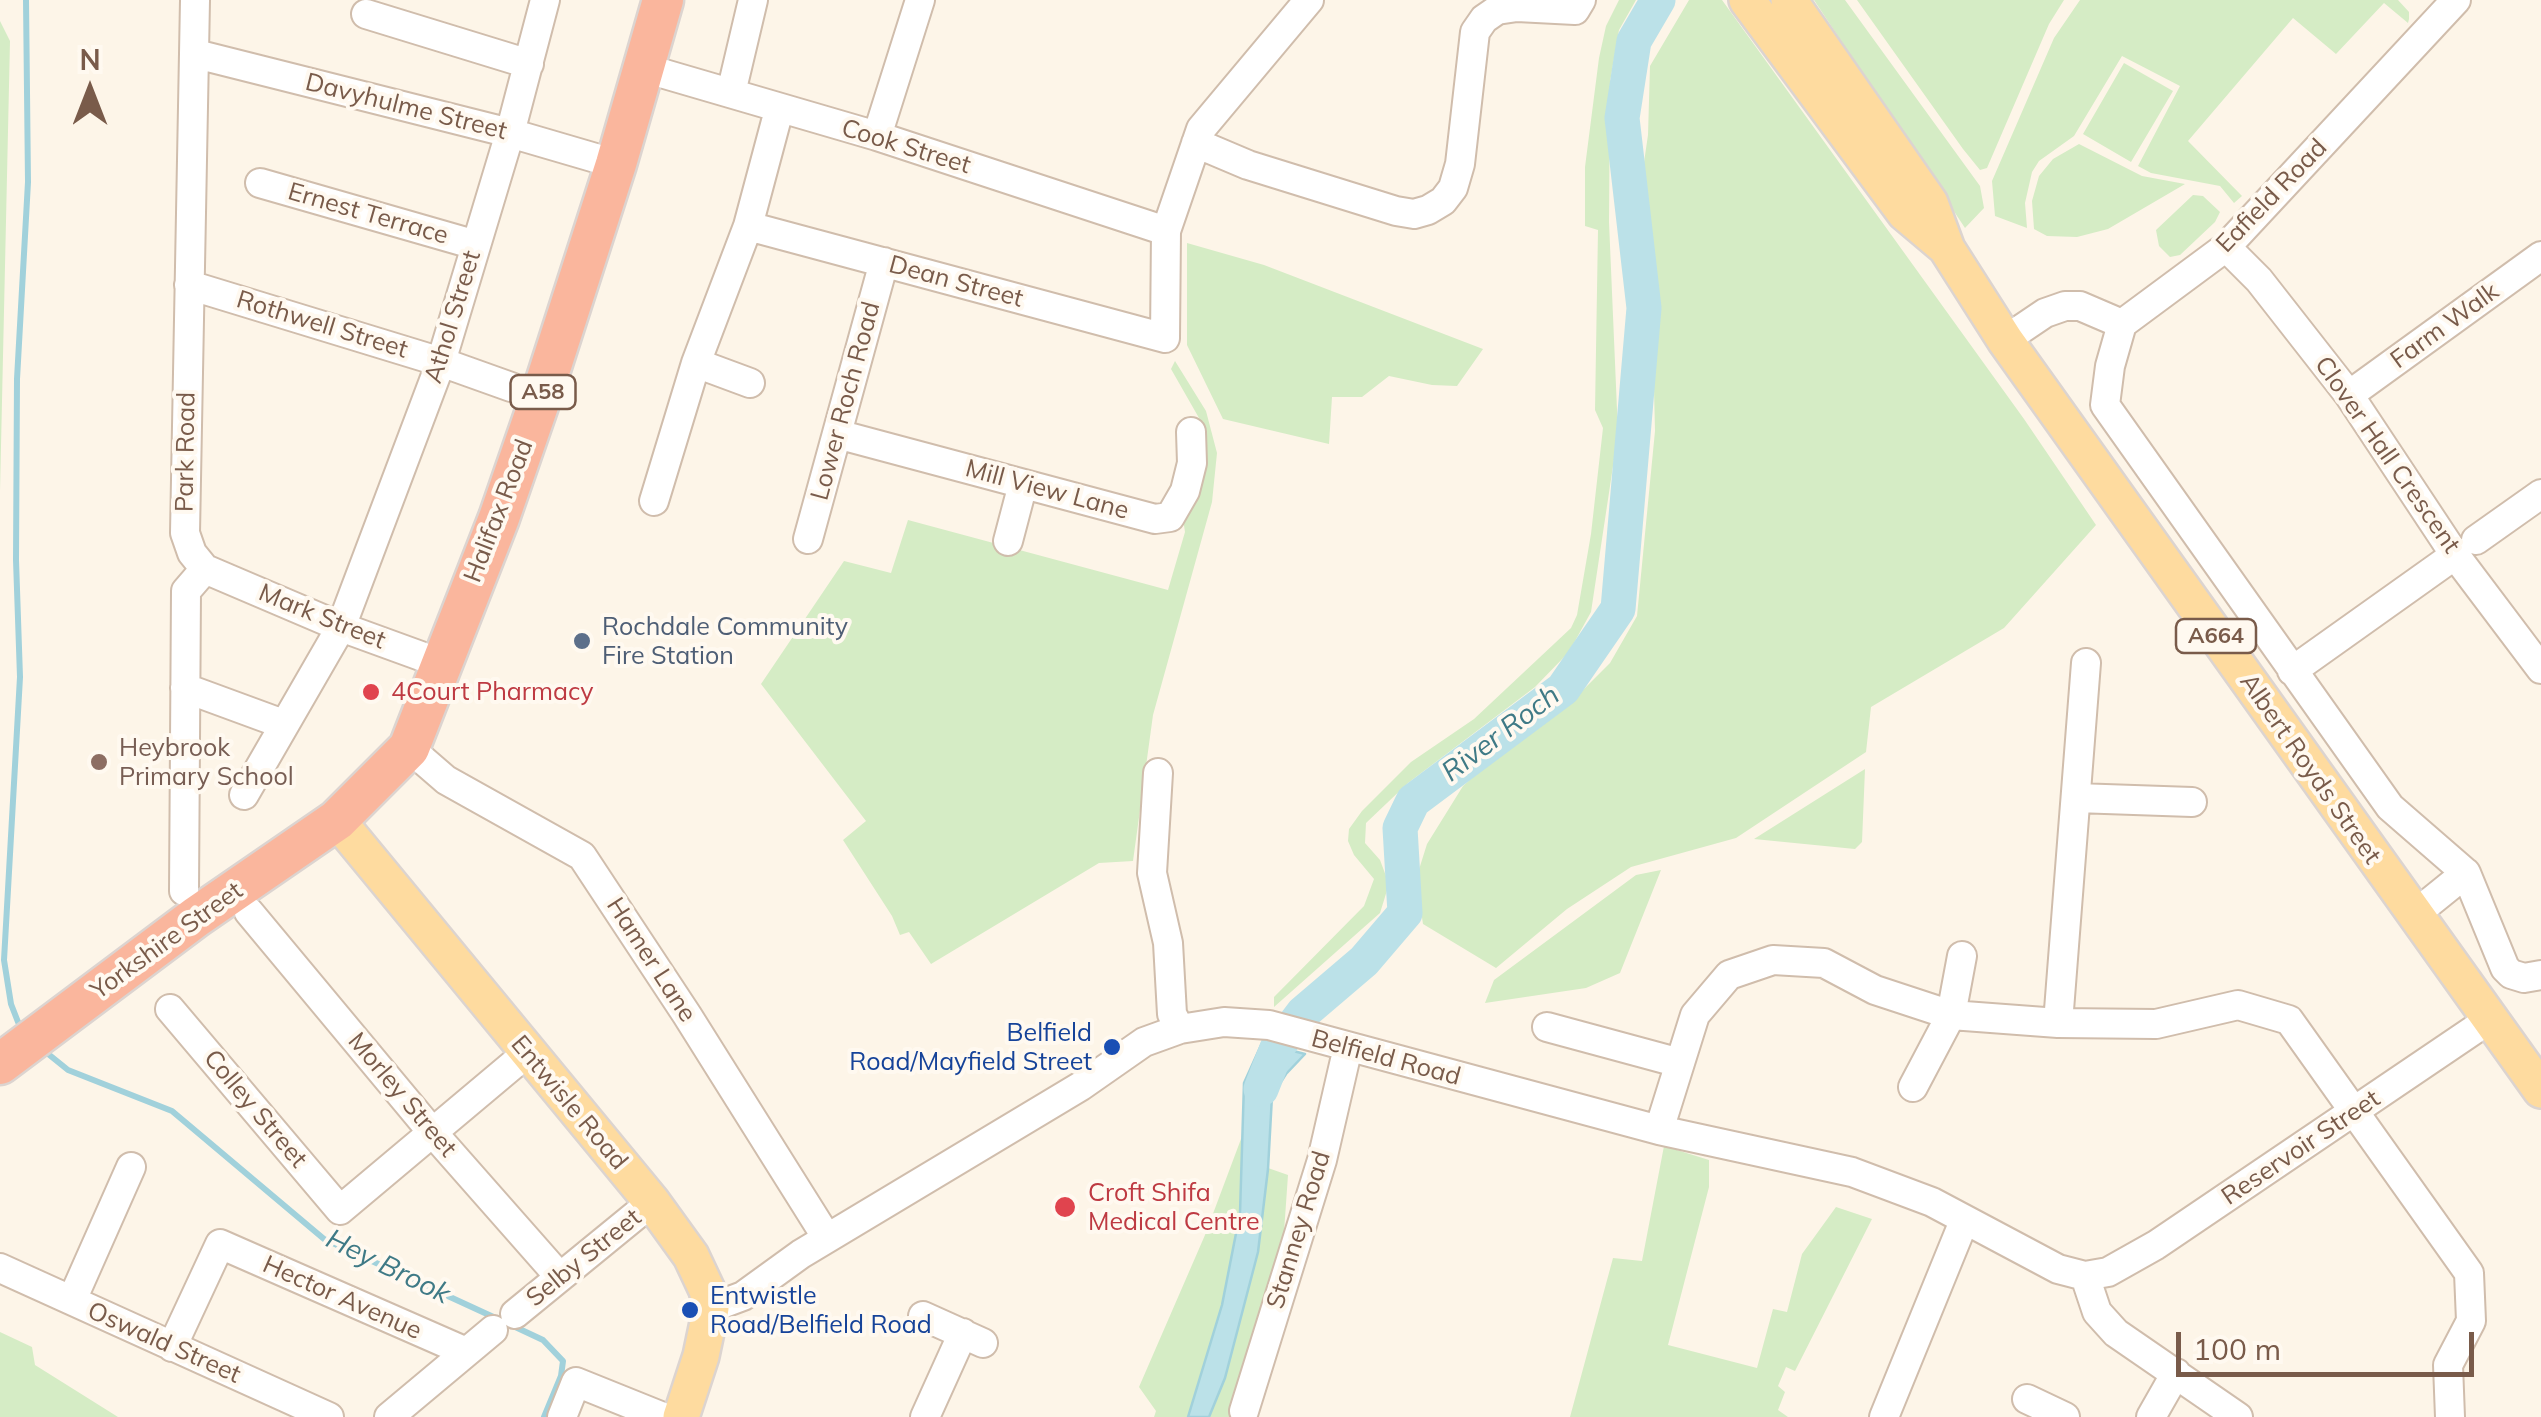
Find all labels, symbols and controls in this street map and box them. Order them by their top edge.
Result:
north arrow [40,40,140,140]
text: N [79,42,101,77]
street label: Davyhulme Street [302,67,510,147]
street label: Cook Street [838,113,974,181]
street label: Eafield Road [2210,133,2334,259]
street label: Ernest Terrace [285,177,451,251]
street label: Athol Street [419,247,487,387]
street label: Dean Street [886,250,1026,314]
street label: Farm Walk [2385,277,2505,375]
street label: Rothwell Street [233,285,411,365]
street label: Lower Roch Road [805,298,887,504]
street label: Clover Hall Crescent [2308,351,2466,559]
road number: A58 [510,375,576,409]
street label: Park Road [170,392,202,512]
street label: Halifax Road [458,435,540,587]
street label: Mill View Lane [962,454,1132,526]
street label: Mark Street [254,578,390,656]
place label: Rochdale Community Fire Station [602,612,848,671]
road number: A664 [2176,619,2256,653]
marker: Rochdale Community Fire Station [571,630,593,652]
street label: Albert Royds Street [2233,668,2387,870]
place label: 4Court Pharmacy [391,677,594,707]
water label: River Roch [1435,679,1567,789]
marker: 4Court Pharmacy [360,681,382,703]
place label: Heybrook Primary School [119,733,294,792]
marker: Heybrook Primary School [88,751,110,773]
street label: Yorkshire Street [85,876,249,1006]
street label: Hamer Lane [600,892,702,1028]
place label: Belfield Road/Mayfield Street [849,1018,1092,1077]
street label: Belfield Road [1308,1024,1464,1092]
street label: Morley Street [341,1027,463,1163]
street label: Entwisle Road [504,1030,634,1176]
marker: Belfield Road/Mayfield Street [1101,1036,1123,1058]
street label: Colley Street [197,1044,313,1174]
street label: Reservoir Street [2216,1084,2386,1212]
street label: Stanney Road [1261,1148,1337,1312]
place label: Croft Shifa Medical Centre [1088,1178,1259,1237]
marker: Croft Shifa Medical Centre [1052,1194,1078,1220]
street label: Selby Street [521,1203,647,1313]
water label: Hey Brook [320,1223,456,1311]
street label: Hector Avenue [258,1250,426,1346]
place label: Entwistle Road/Belfield Road [710,1281,932,1340]
street label: Oswald Street [83,1296,245,1390]
marker: Entwistle Road/Belfield Road [679,1299,701,1321]
scale bar [2181,1312,2478,1374]
text: 100 m [2193,1330,2281,1368]

